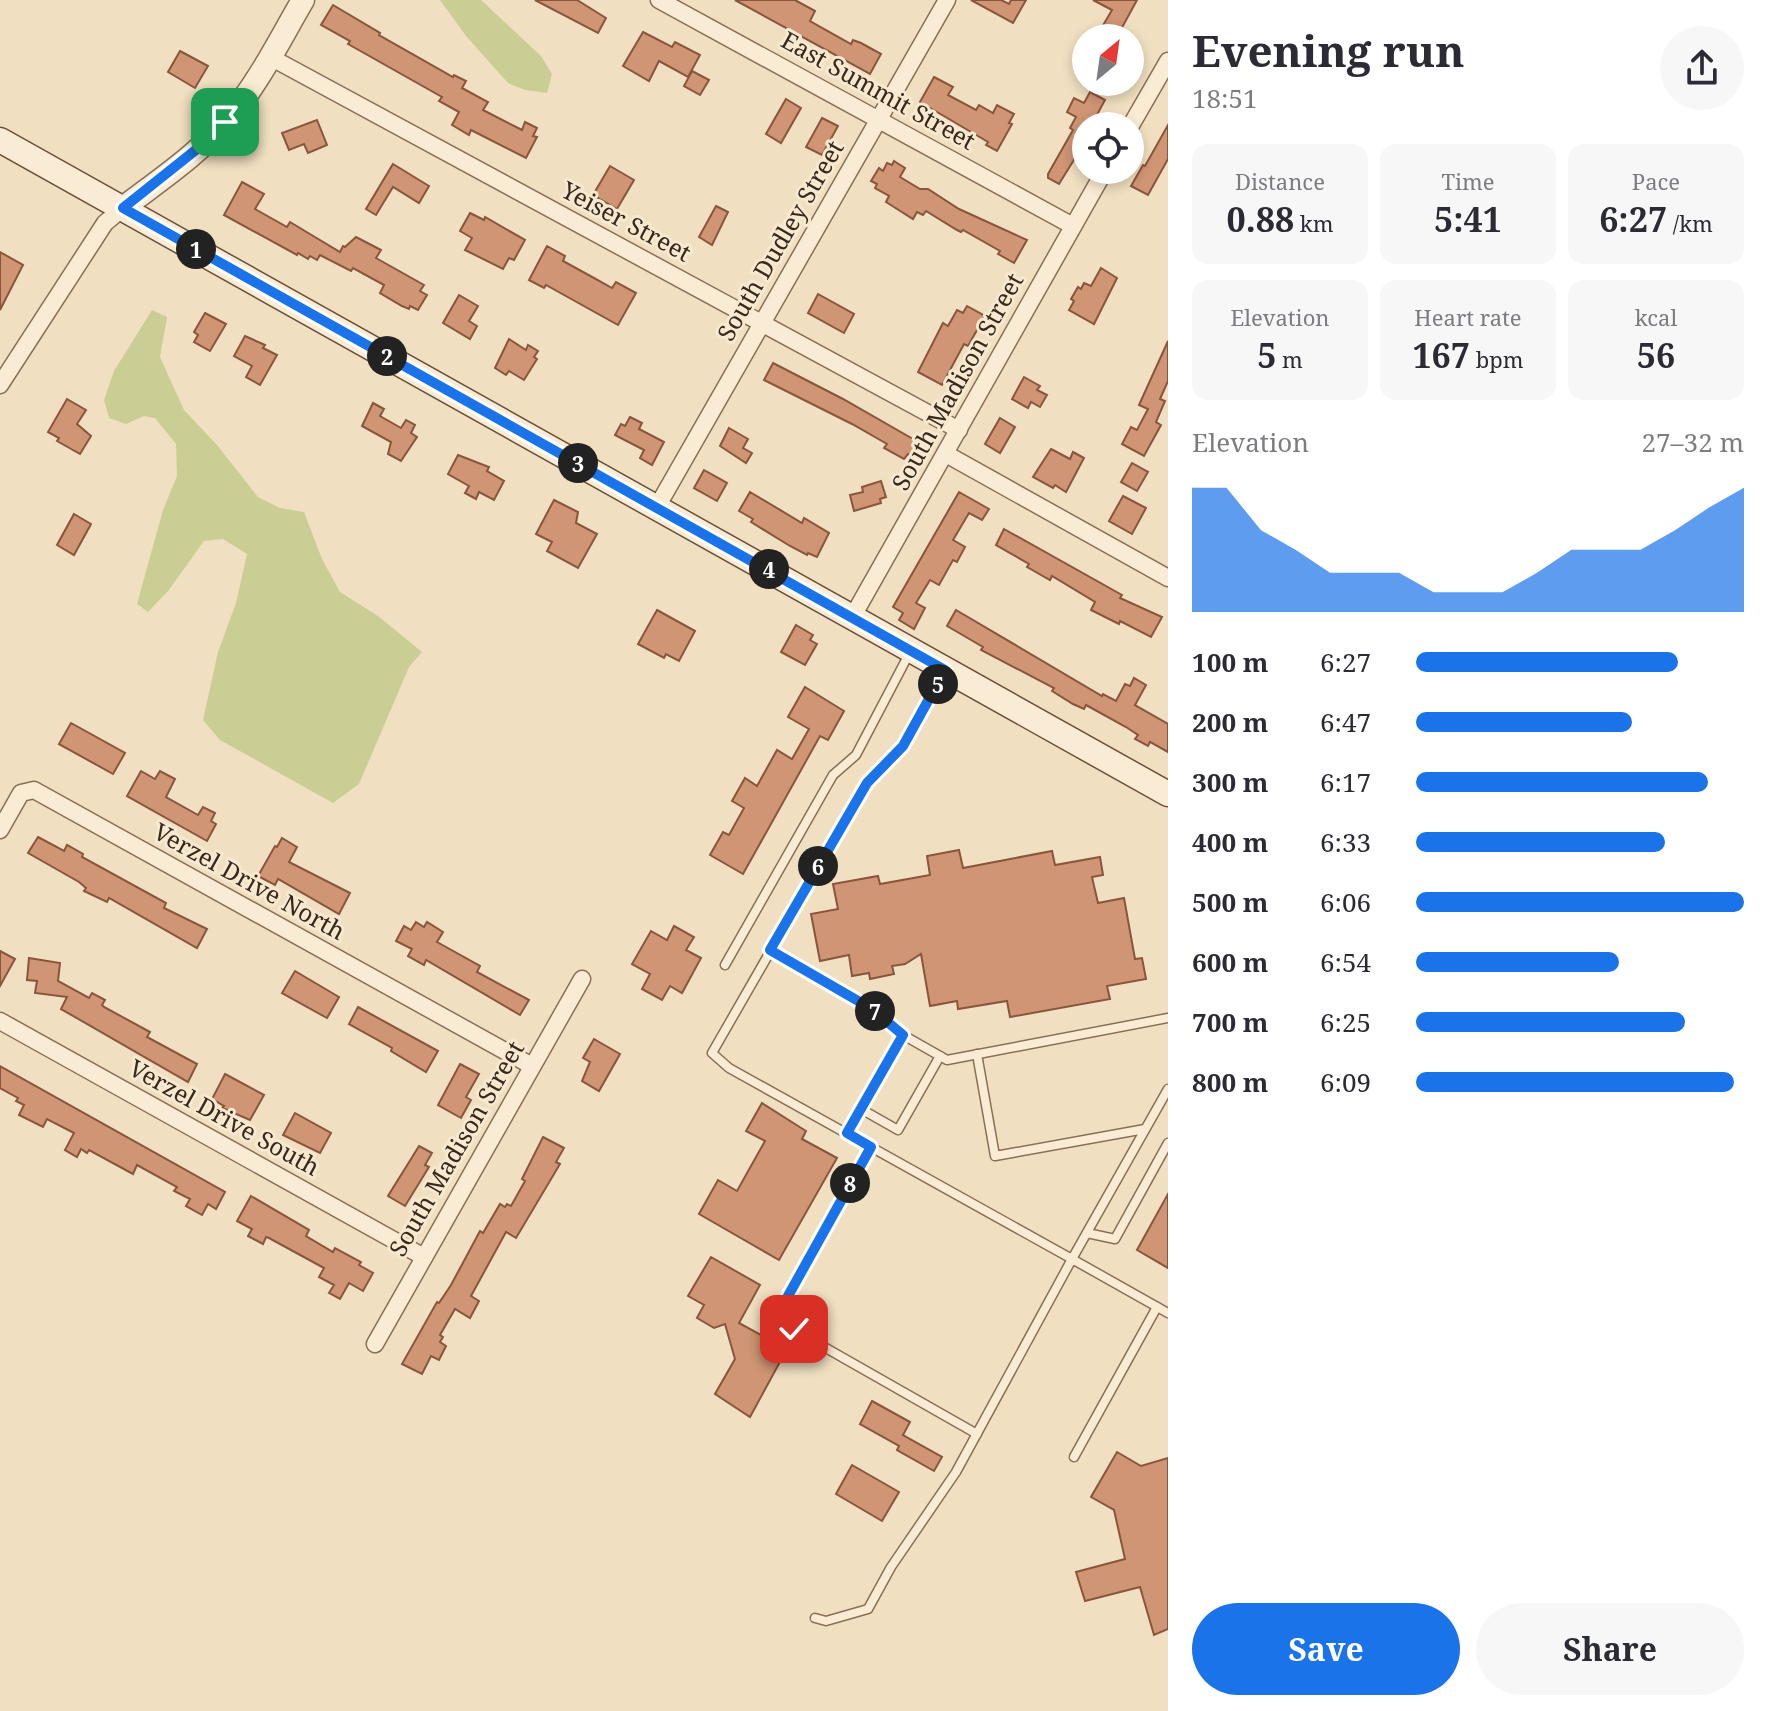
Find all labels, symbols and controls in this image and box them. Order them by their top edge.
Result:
text: Evening run [1192,20,1465,80]
street label: East Summit Street [776,23,982,157]
north arrow [1072,24,1144,96]
map controls [1072,24,1144,184]
button: share [1660,26,1744,110]
text: 18:51 [1192,80,1258,116]
pin [191,88,259,156]
icon: arrive [203,100,247,144]
button: locate [1072,112,1144,184]
street label: South Dudley Street [709,134,851,347]
text: Distance [1235,166,1325,196]
text: Time [1441,166,1495,196]
text: Pace [1632,166,1680,196]
street label: Yeiser Street [555,172,697,269]
text: 0.88 [1226,196,1294,242]
text: 5:41 [1434,196,1502,242]
text: 6:27 [1599,196,1667,242]
text: km [1294,208,1334,238]
text: /km [1667,208,1713,238]
pin: 1 [176,229,216,269]
text: 1 [190,234,202,264]
street label: South Madison Street [883,267,1030,496]
text: Elevation [1230,302,1330,332]
text: Heart rate [1414,302,1522,332]
text: kcal [1635,302,1677,332]
text: 5 [1257,332,1276,378]
text: 167 [1412,332,1470,378]
text: 56 [1637,332,1675,378]
pin: 2 [367,336,407,376]
text: 2 [381,341,393,371]
text: m [1276,344,1303,374]
text: bpm [1470,344,1524,374]
text: Elevation [1192,424,1309,460]
text: 27–32 m [1642,424,1744,460]
pin: 3 [558,443,598,483]
text: 3 [572,448,584,478]
pin: 4 [749,549,789,589]
text: 4 [763,554,775,584]
text: 100 m [1192,644,1268,680]
text: 6:27 [1320,644,1371,680]
pin: 5 [918,664,958,704]
text: 5 [932,669,944,699]
text: 200 m [1192,704,1268,740]
text: 6:47 [1320,704,1371,740]
text: 300 m [1192,764,1268,800]
text: 6:17 [1320,764,1371,800]
street label: Verzel Drive North [148,814,351,947]
text: 400 m [1192,824,1268,860]
text: 6:33 [1320,824,1371,860]
pin: 6 [798,846,838,886]
text: 6 [812,851,824,881]
text: 500 m [1192,884,1268,920]
text: 6:06 [1320,884,1371,920]
text: 600 m [1192,944,1268,980]
text: 6:54 [1320,944,1371,980]
pin: 7 [855,991,895,1031]
text: 7 [869,996,881,1026]
text: 700 m [1192,1004,1268,1040]
text: 6:25 [1320,1004,1371,1040]
street label: South Madison Street [380,1034,531,1262]
street label: Verzel Drive South [124,1051,326,1183]
text: 800 m [1192,1064,1268,1100]
text: 6:09 [1320,1064,1371,1100]
pin: 8 [830,1163,870,1203]
text: 8 [844,1168,856,1198]
pin [760,1295,828,1363]
icon: check [772,1307,816,1351]
button: Save [1192,1603,1460,1695]
button: Share [1476,1603,1744,1695]

